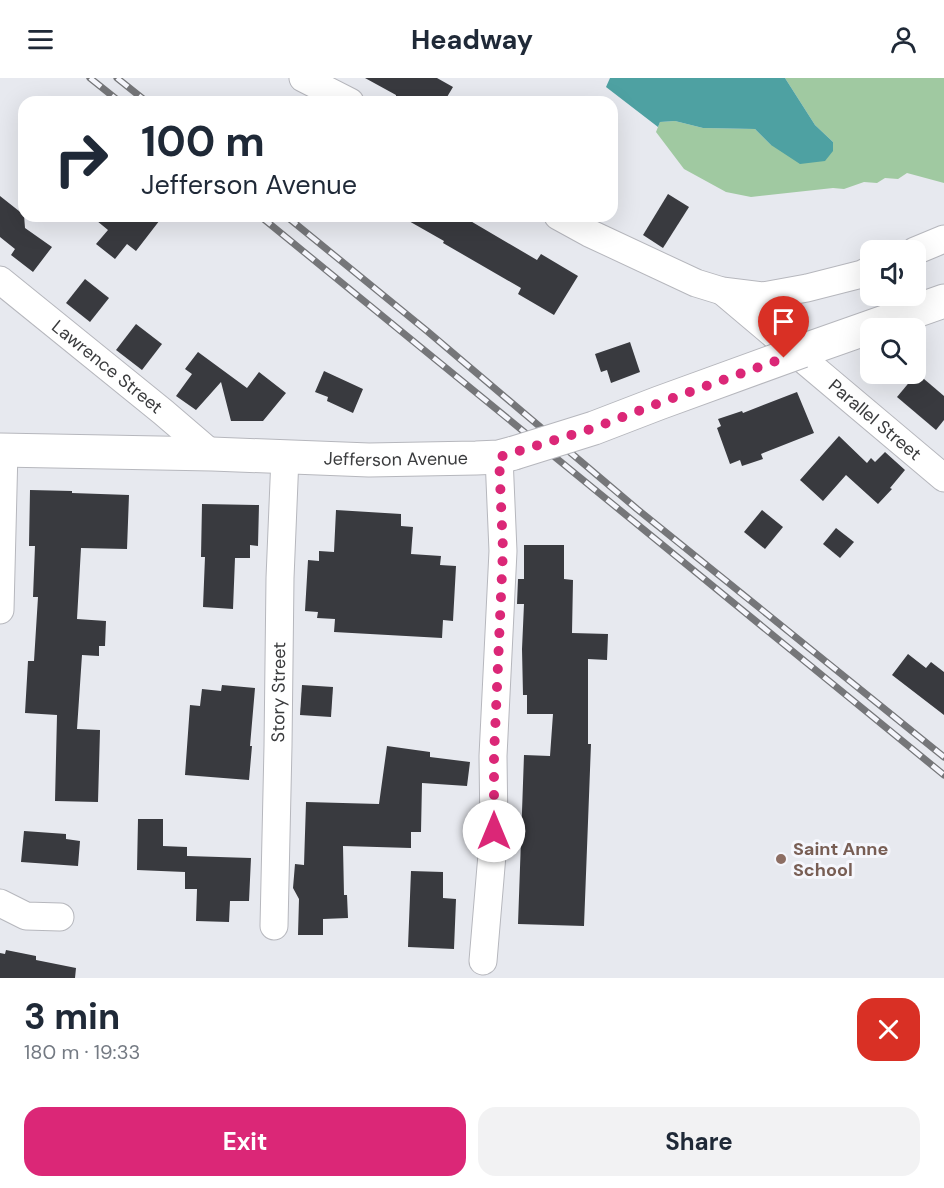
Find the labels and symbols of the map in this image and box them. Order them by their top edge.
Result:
pin [758,296,809,358]
street label: Lawrence Street [47,315,168,419]
street label: Parallel Street [823,374,926,466]
street label: Jefferson Avenue [323,446,468,472]
street label: Story Street [266,642,291,742]
position arrow [462,799,526,863]
place label: Saint Anne School [793,837,888,882]
marker: Saint Anne School [774,852,788,866]

